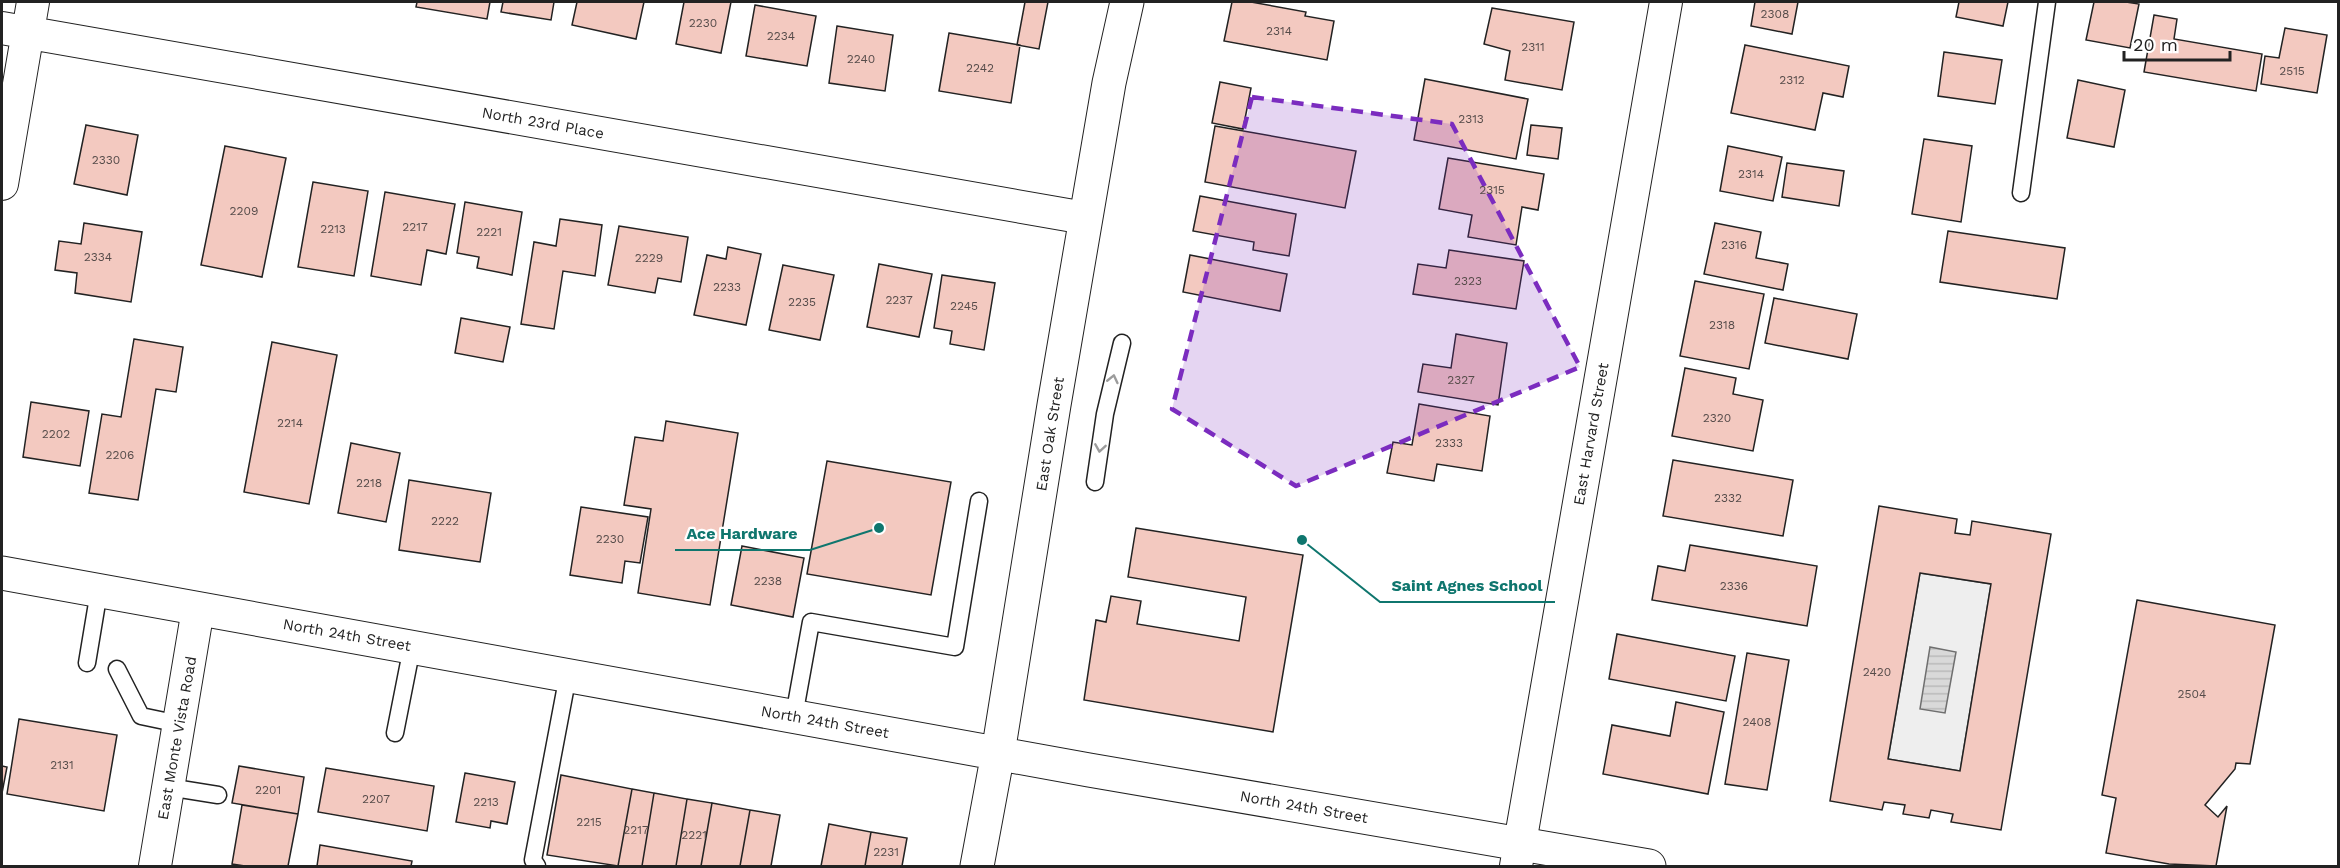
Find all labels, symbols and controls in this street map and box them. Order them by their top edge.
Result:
house number: 2308 [1761,7,1789,21]
house number: 2230 [689,16,717,30]
house number: 2314 [1266,24,1292,38]
scale bar [2124,24,2230,62]
house number: 2234 [767,29,795,43]
text: 20 m [2133,34,2178,55]
house number: 2311 [1521,40,1545,54]
house number: 2240 [847,52,875,66]
house number: 2242 [966,61,994,75]
house number: 2515 [2279,64,2305,78]
house number: 2312 [1779,73,1805,87]
street label: North 23rd Place [481,103,605,143]
house number: 2313 [1458,112,1484,126]
house number: 2330 [92,153,120,167]
house number: 2314 [1738,167,1764,181]
house number: 2315 [1479,183,1505,197]
house number: 2209 [230,204,258,218]
house number: 2217 [402,220,428,234]
house number: 2213 [320,222,346,236]
house number: 2221 [476,225,502,239]
house number: 2316 [1721,238,1747,252]
house number: 2334 [84,250,112,264]
house number: 2229 [635,251,663,265]
house number: 2323 [1454,274,1482,288]
house number: 2233 [713,280,741,294]
house number: 2237 [885,293,913,307]
house number: 2235 [788,295,816,309]
house number: 2245 [950,299,978,313]
house number: 2318 [1709,318,1735,332]
street label: East Harvard Street [1570,361,1613,507]
house number: 2327 [1447,373,1475,387]
one-way arrow [1106,374,1119,384]
street label: East Oak Street [1032,375,1068,492]
house number: 2320 [1703,411,1731,425]
house number: 2214 [277,416,303,430]
house number: 2202 [42,427,70,441]
house number: 2333 [1435,436,1463,450]
one-way arrow [1094,443,1107,453]
house number: 2206 [106,448,134,462]
house number: 2218 [356,476,382,490]
house number: 2332 [1714,491,1742,505]
house number: 2222 [431,514,459,528]
callout: Ace Hardware [675,516,810,550]
text: Ace Hardware [686,524,798,543]
house number: 2230 [596,532,624,546]
callout: Saint Agnes School [1380,568,1555,602]
house number: 2238 [754,574,782,588]
text: Saint Agnes School [1391,576,1543,595]
house number: 2336 [1720,579,1748,593]
street label: North 24th Street [282,615,413,655]
street label: East Monte Vista Road [154,655,200,821]
house number: 2420 [1863,665,1891,679]
house number: 2504 [2178,687,2206,701]
street label: North 24th Street [760,702,891,742]
house number: 2408 [1743,715,1771,729]
house number: 2131 [50,758,74,772]
house number: 2201 [255,783,281,797]
street label: North 24th Street [1239,787,1370,827]
house number: 2207 [362,792,390,806]
house number: 2213 [473,795,499,809]
house number: 2215 [576,815,602,829]
house number: 2217 [623,823,649,837]
house number: 2221 [681,828,707,842]
house number: 2231 [873,845,899,859]

